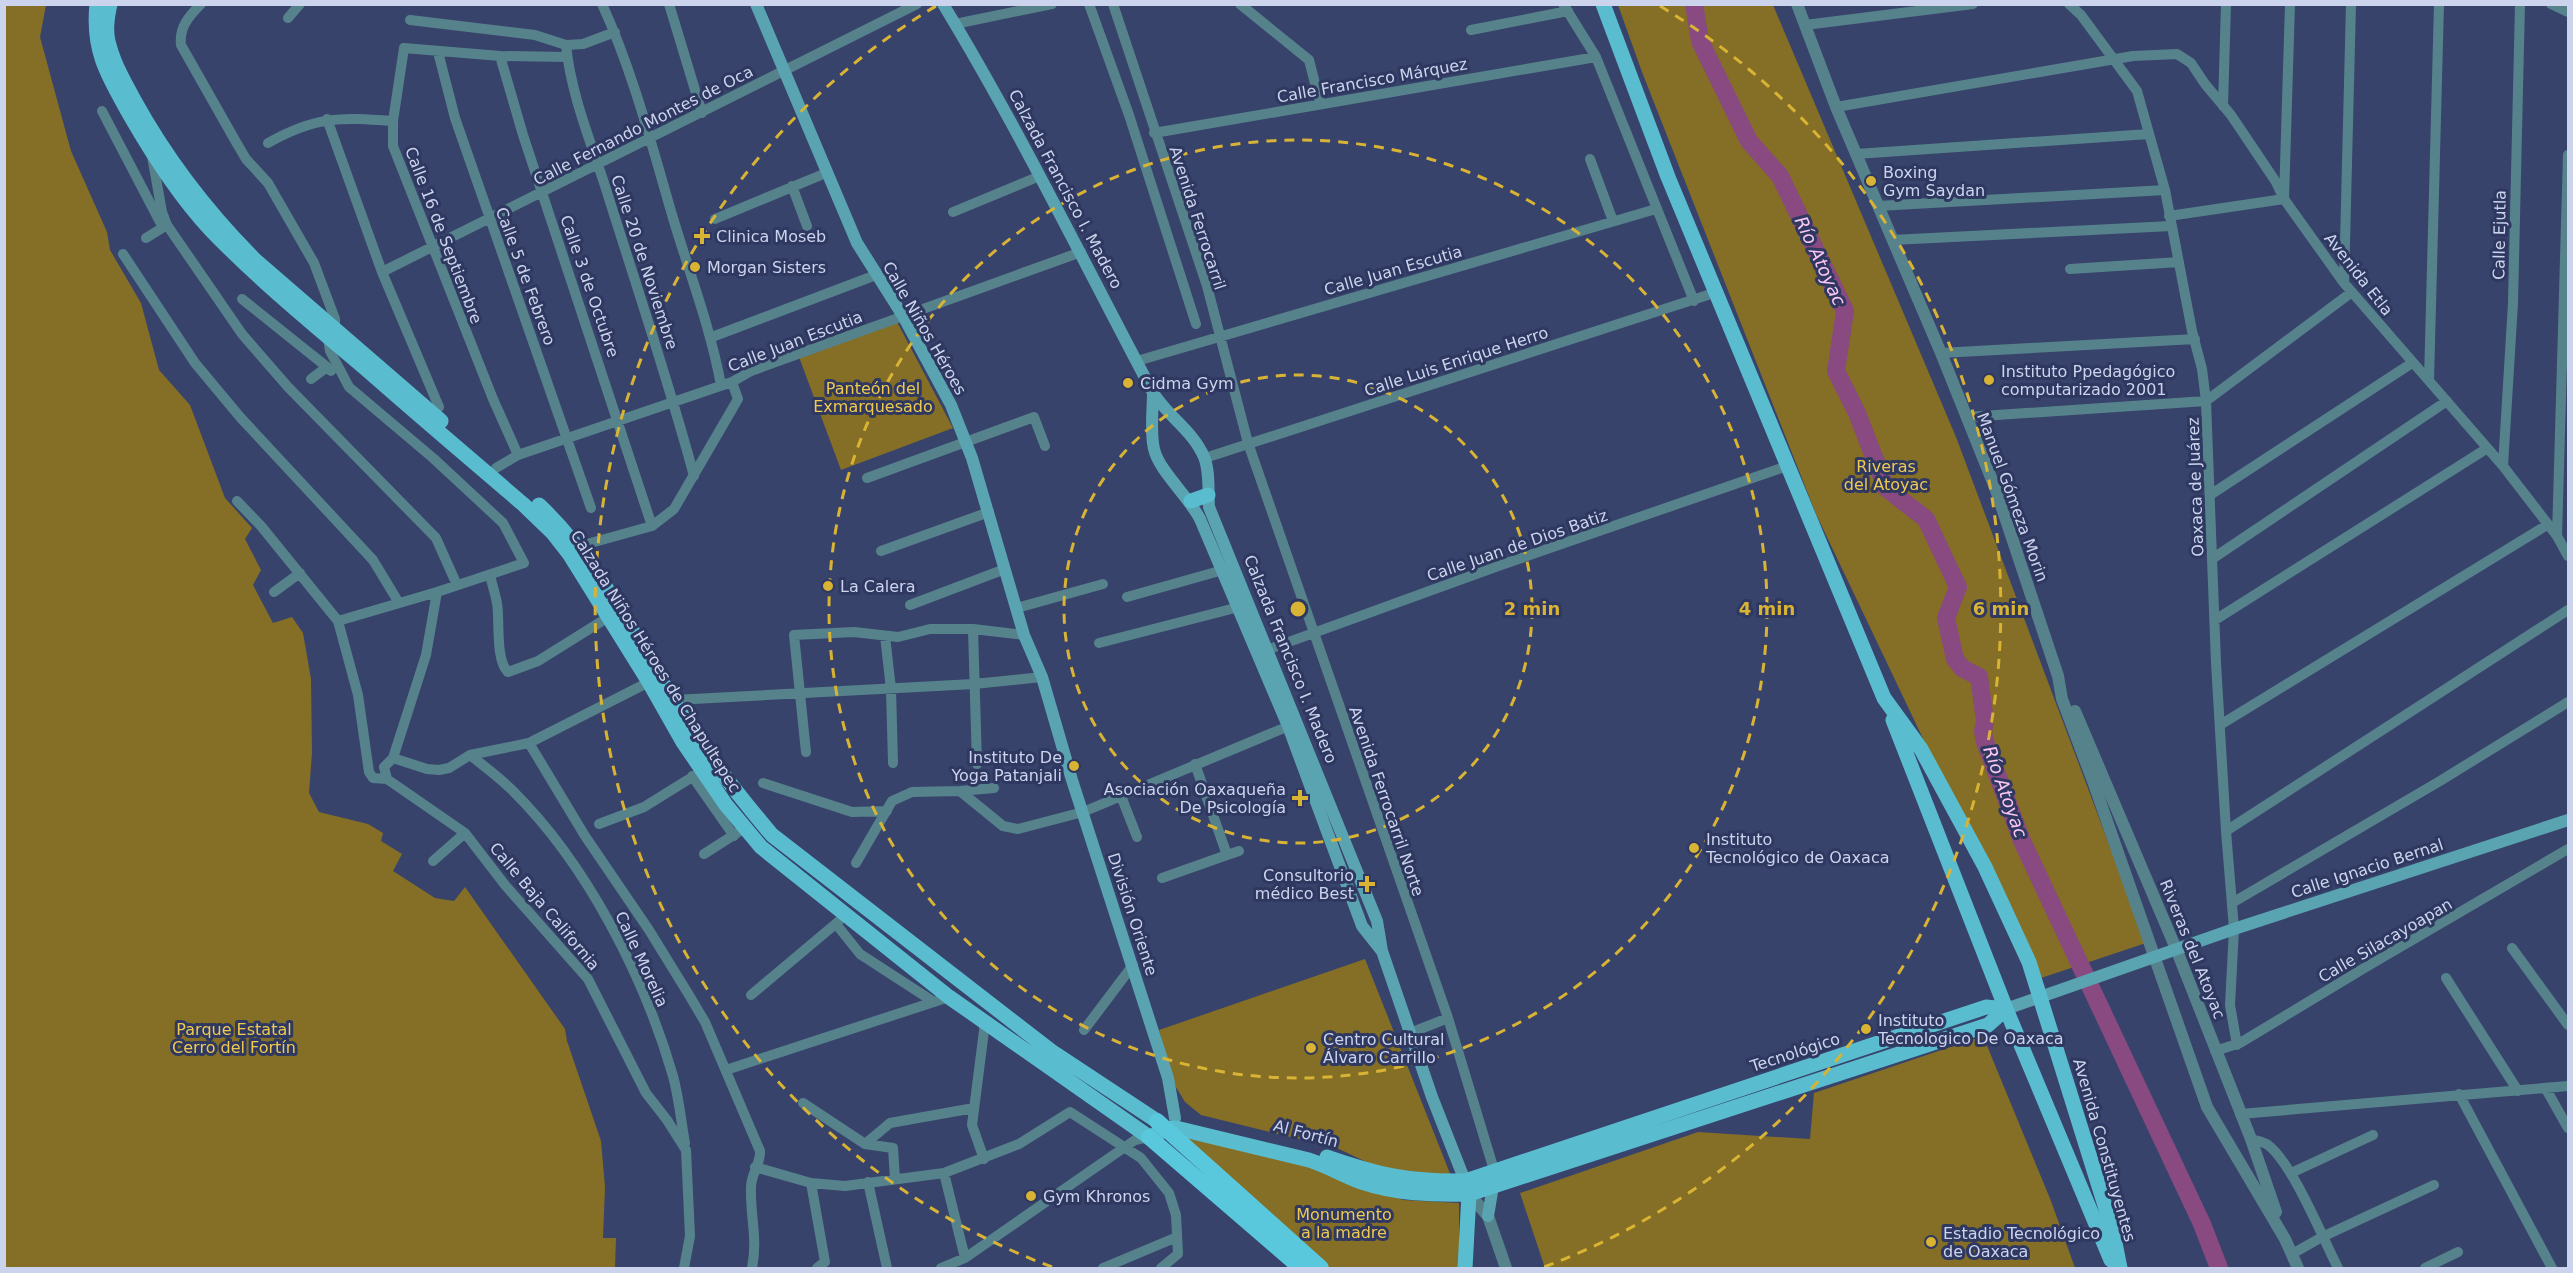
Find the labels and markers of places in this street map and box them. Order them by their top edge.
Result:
place label: Boxing Gym Saydan [1883,163,1985,200]
marker: Boxing Gym Saydan [1864,174,1878,188]
marker: Clinica Moseb [693,227,711,245]
place label: Clinica Moseb [716,227,826,246]
place label: Morgan Sisters [707,258,826,277]
marker: Morgan Sisters [688,260,702,274]
place label: Instituto Ppedagógico computarizado 2001 [2001,362,2175,399]
marker: Instituto Ppedagógico computarizado 2001 [1982,373,1996,387]
place label: Cidma Gym [1140,374,1234,393]
marker: Cidma Gym [1121,376,1135,390]
place label: La Calera [840,577,915,596]
marker: La Calera [821,579,835,593]
centre of rings [1288,599,1308,619]
place label: Instituto De Yoga Patanjali [950,748,1062,785]
marker: Instituto De Yoga Patanjali [1067,759,1081,773]
place label: Asociación Oaxaqueña De Psicología [1104,780,1286,817]
marker: Asociación Oaxaqueña De Psicología [1291,789,1309,807]
place label: Instituto Tecnológico de Oaxaca [1705,830,1890,867]
marker: Instituto Tecnológico de Oaxaca [1687,841,1701,855]
place label: Consultorio médico Best [1255,866,1354,903]
marker: Consultorio médico Best [1358,875,1376,893]
place label: Instituto Tecnologico De Oaxaca [1877,1011,2064,1048]
marker: Instituto Tecnologico De Oaxaca [1859,1022,1873,1036]
place label: Centro Cultural Álvaro Carrillo [1323,1030,1445,1067]
marker: Centro Cultural Álvaro Carrillo [1304,1041,1318,1055]
place label: Gym Khronos [1043,1187,1150,1206]
marker: Gym Khronos [1024,1189,1038,1203]
place label: Estadio Tecnológico de Oaxaca [1943,1224,2100,1261]
marker: Estadio Tecnológico de Oaxaca [1924,1235,1938,1249]

